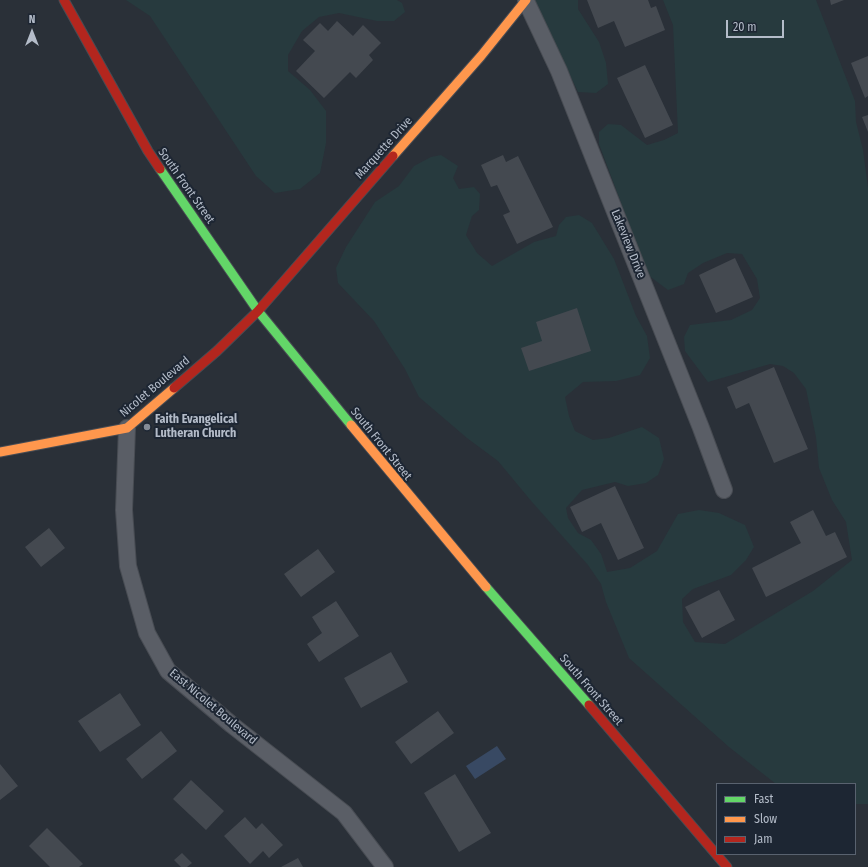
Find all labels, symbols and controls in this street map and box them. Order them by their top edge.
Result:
north arrow [12,12,52,52]
scale bar [728,12,786,38]
text: N [29,13,35,26]
text: 20 m [733,20,757,34]
street label: Marquette Drive [352,114,416,182]
street label: South Front Street [155,145,217,227]
street label: Lakeview Drive [608,208,648,280]
street label: Nicolet Boulevard [117,354,193,420]
street label: South Front Street [347,405,415,483]
place label: Faith Evangelical Lutheran Church [155,413,237,441]
marker: Faith Evangelical Lutheran Church [142,422,152,432]
street label: South Front Street [556,652,626,728]
street label: East Nicolet Boulevard [166,666,260,748]
legend [716,783,856,855]
text: Fast [754,792,773,806]
text: Slow [754,812,777,826]
text: Jam [754,832,772,846]

